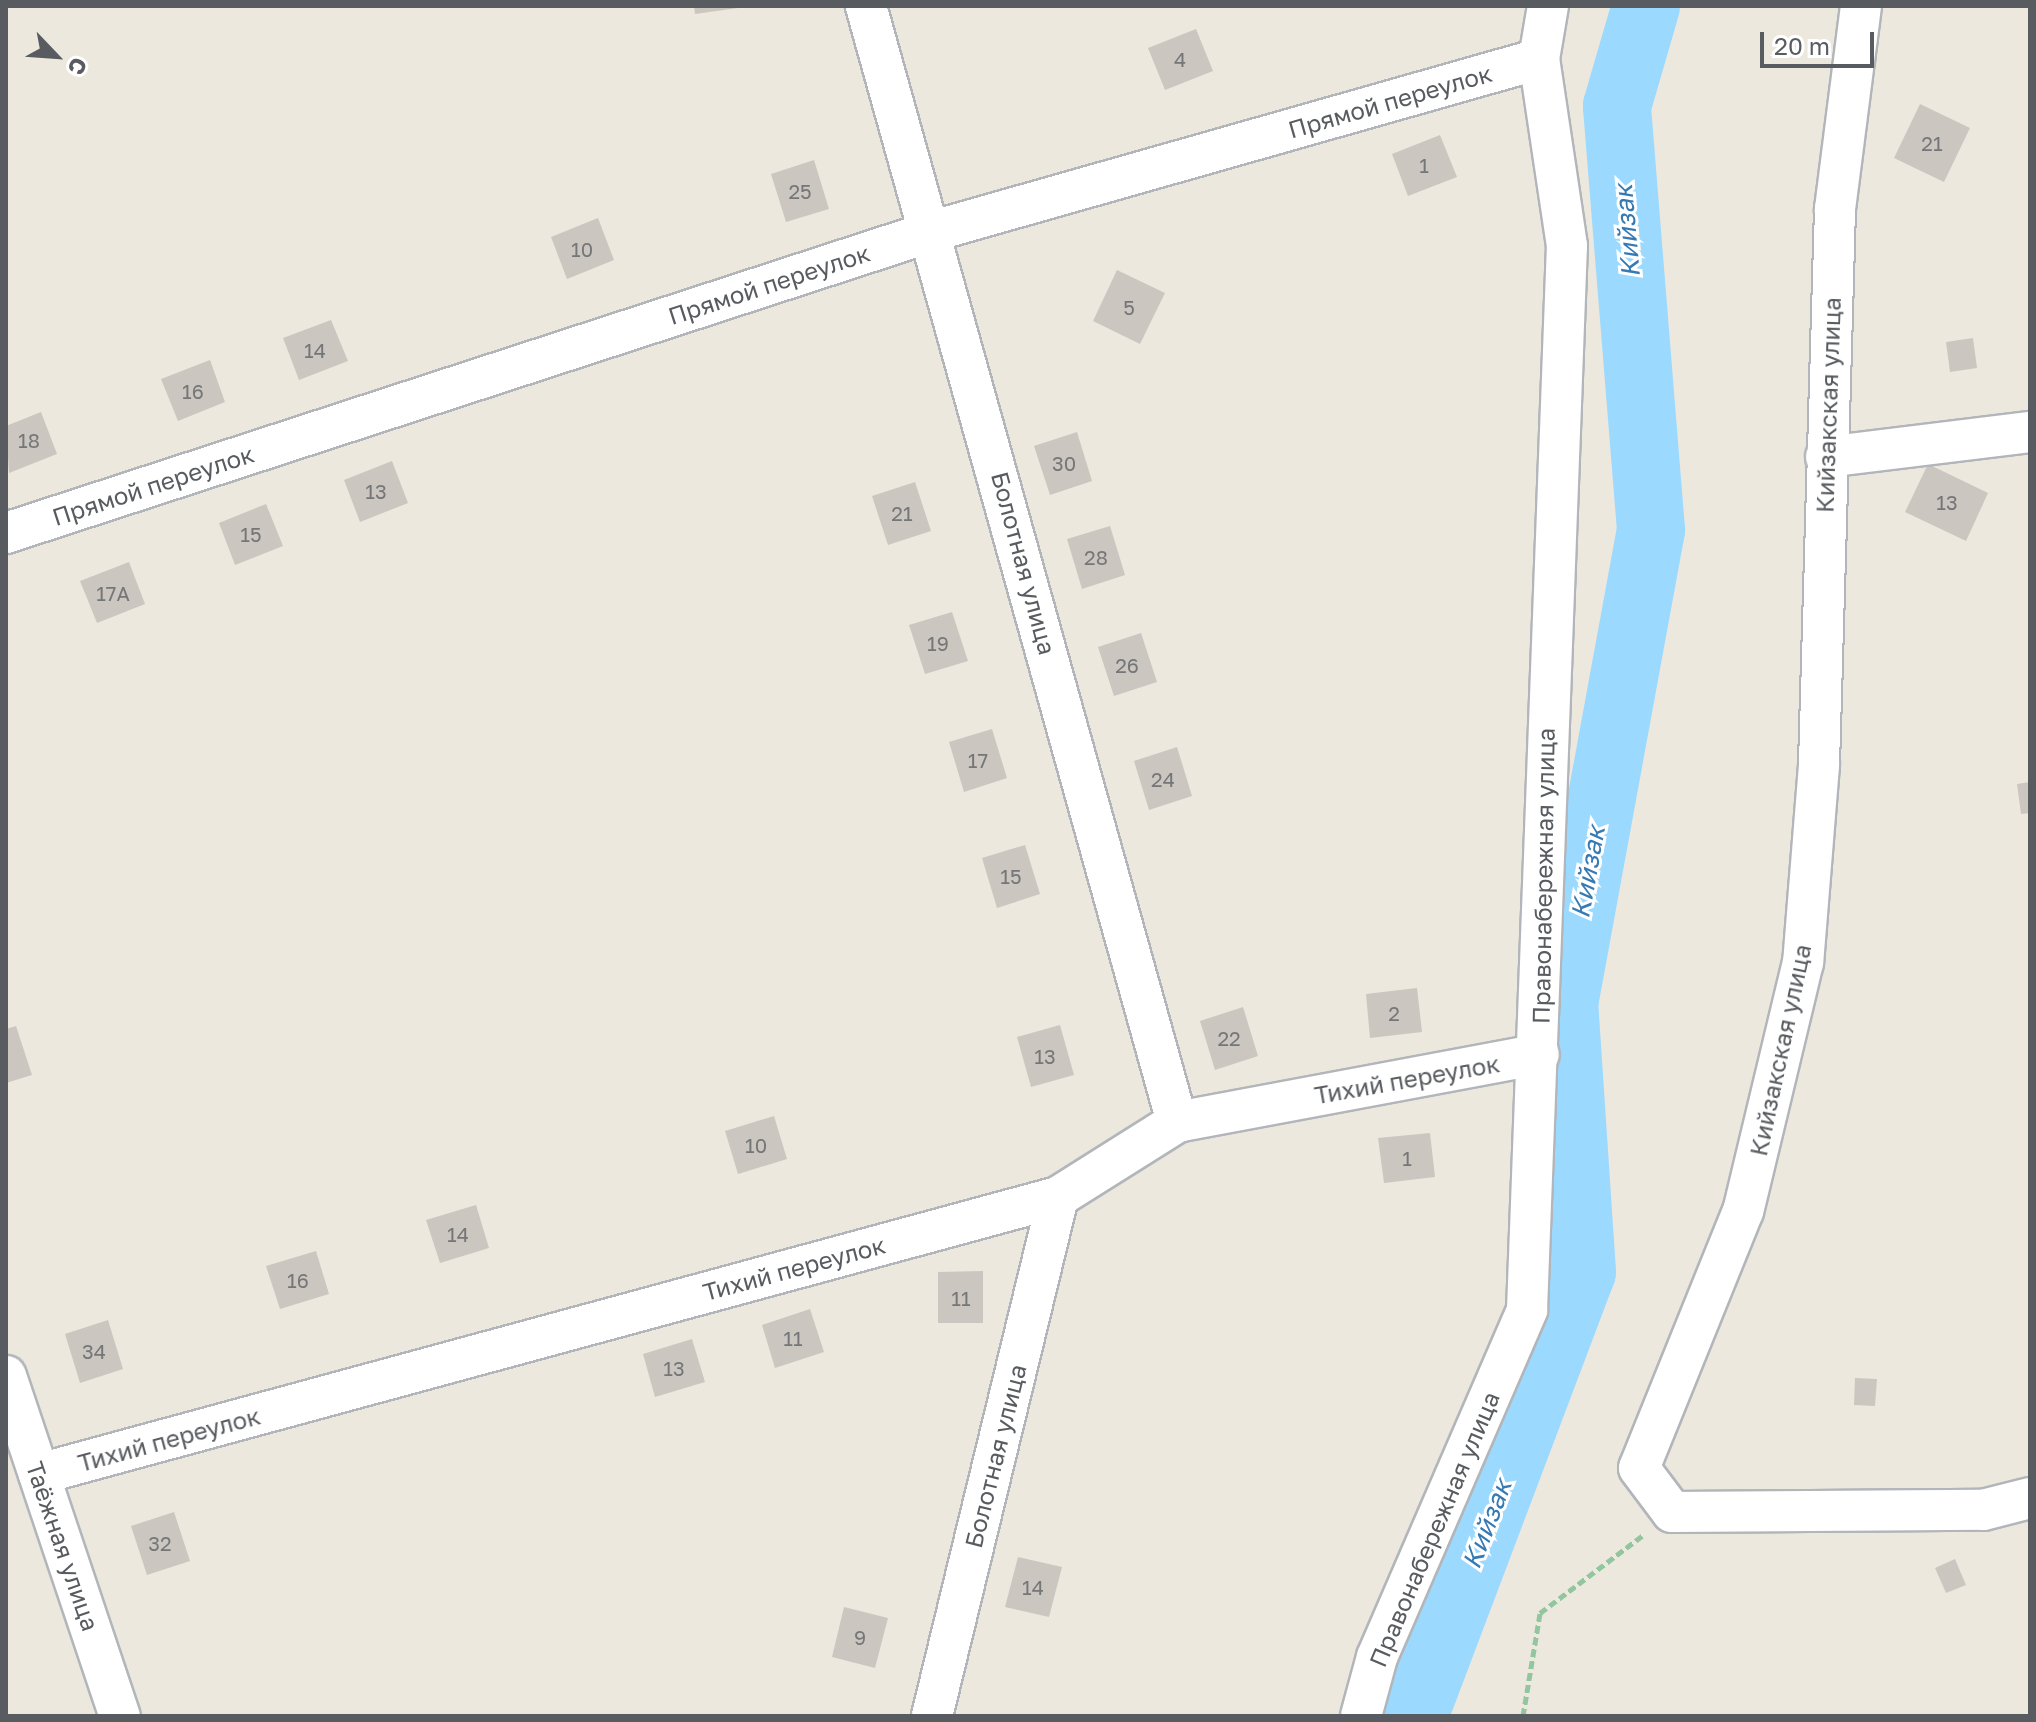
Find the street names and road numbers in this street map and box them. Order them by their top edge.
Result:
street label: Прямой переулок [1285,58,1495,144]
street label: Прямой переулок [664,238,874,330]
street label: Кийзакская улица [1810,297,1846,513]
street label: Прямой переулок [48,439,258,531]
street label: Болотная улица [986,468,1062,658]
street label: Правонабережная улица [1526,728,1560,1024]
street label: Кийзакская улица [1743,941,1817,1159]
street label: Тихий переулок [1312,1049,1502,1109]
street label: Тихий переулок [700,1230,888,1306]
street label: Болотная улица [958,1361,1032,1551]
street label: Правонабережная улица [1363,1387,1505,1671]
street label: Тихий переулок [75,1401,263,1477]
street label: Таёжная улица [21,1458,105,1634]

